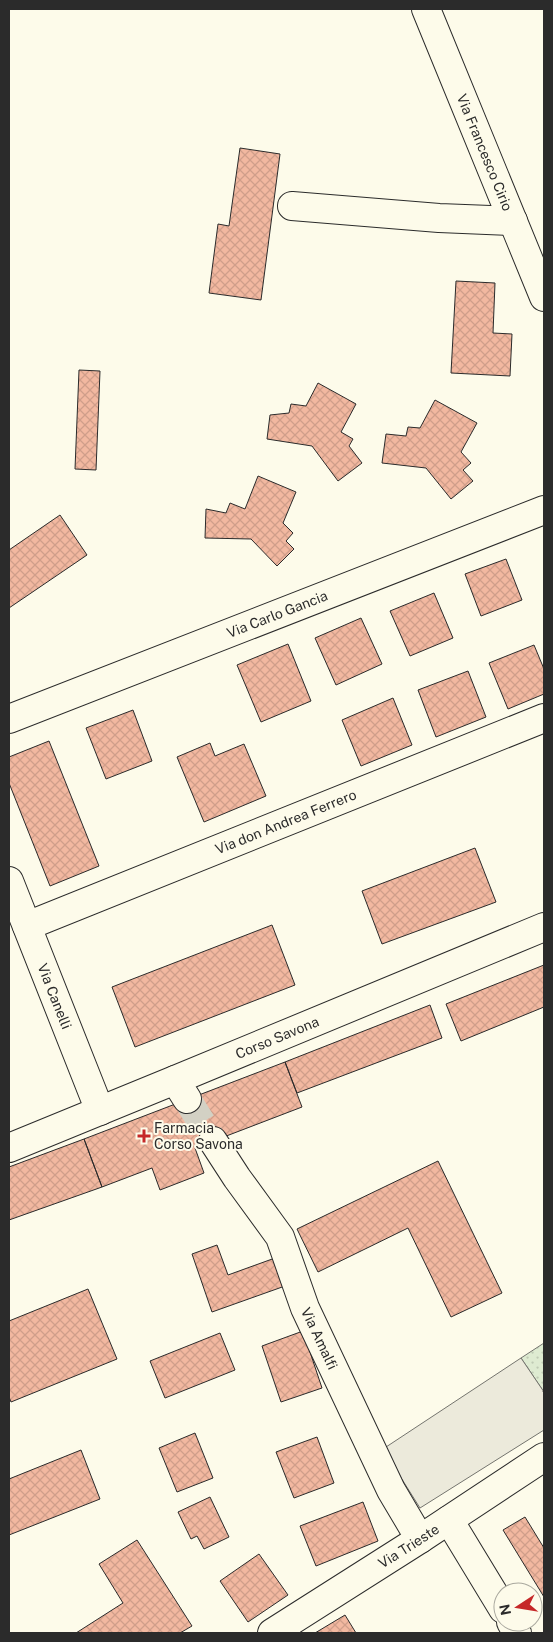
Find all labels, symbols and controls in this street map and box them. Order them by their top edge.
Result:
street label: Via Francesco Cirio [454,92,516,213]
street label: Via Carlo Gancia [225,587,330,641]
street label: Via don Andrea Ferrero [213,786,359,857]
street label: Via Canelli [34,961,75,1031]
street label: Corso Savona [233,1013,321,1062]
place label: Farmacia Corso Savona [154,1120,243,1152]
marker: Farmacia Corso Savona [138,1130,150,1142]
street label: Via Amalfi [298,1305,341,1372]
street label: Via Trieste [375,1521,442,1571]
north arrow [493,1582,543,1632]
text: N [496,1603,514,1617]

